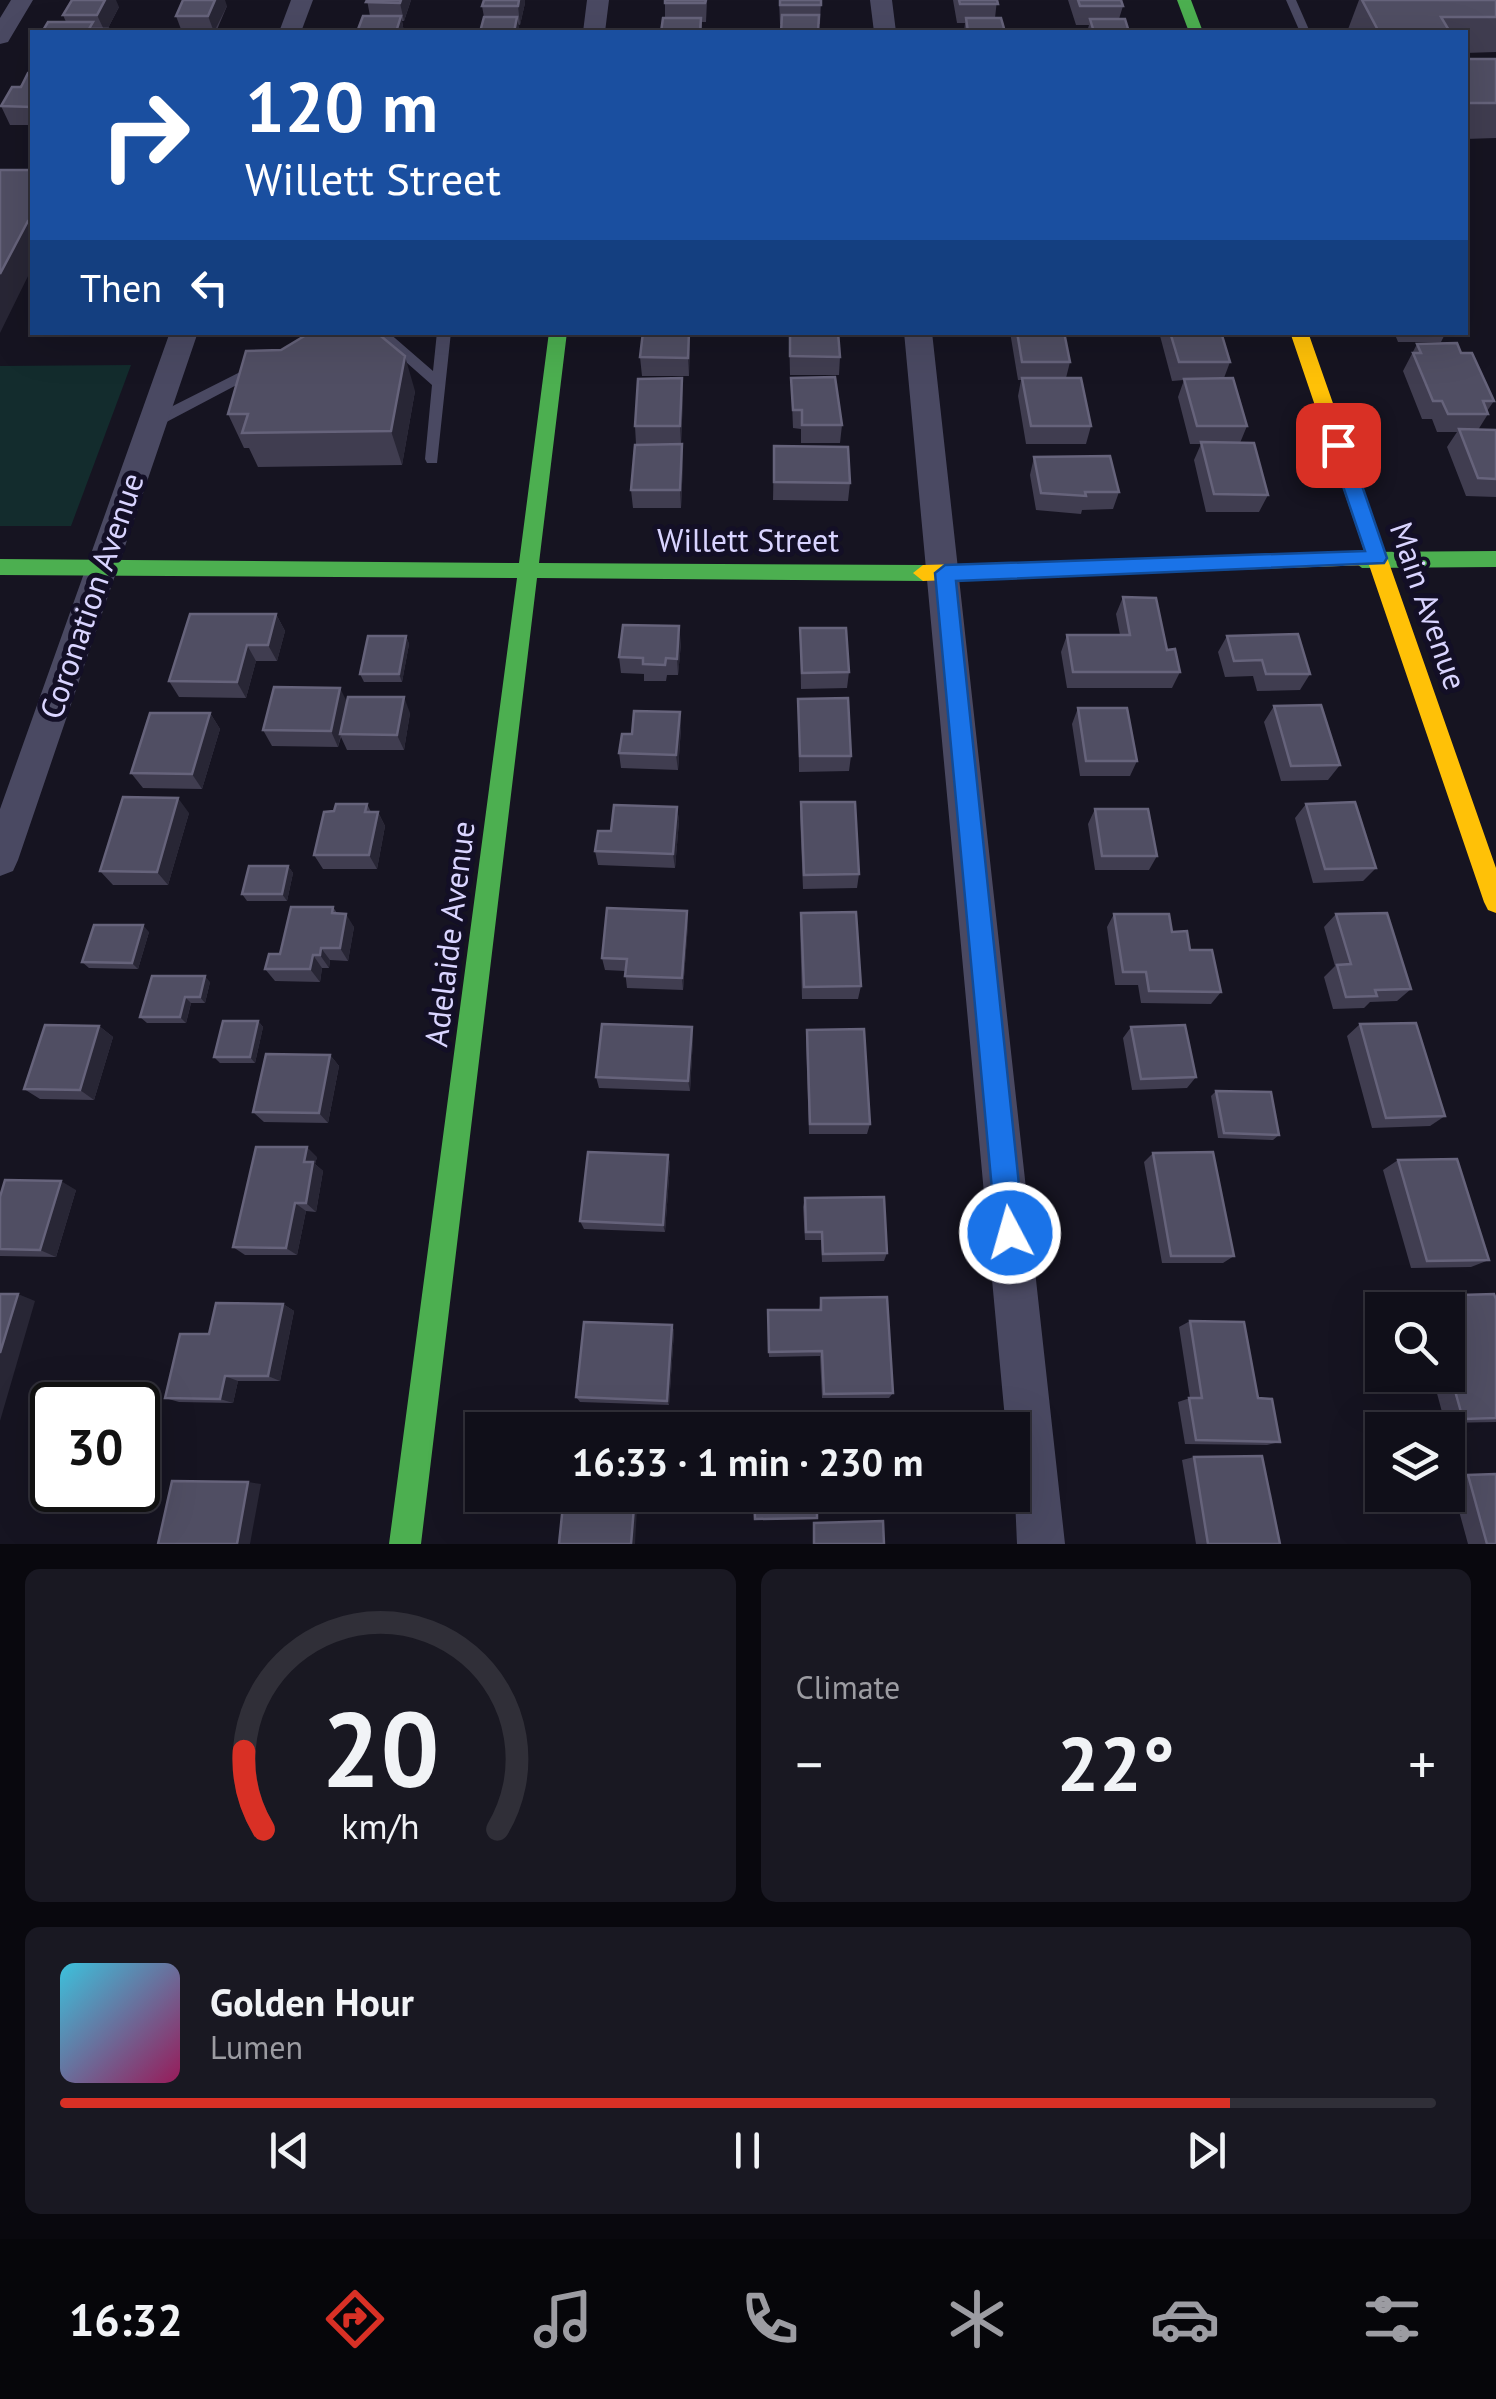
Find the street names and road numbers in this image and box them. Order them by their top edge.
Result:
street label: Coronation Avenue [29,467,153,724]
street label: Main Avenue [1381,516,1477,695]
street label: Willett Street [657,519,839,561]
street label: Adelaide Avenue [414,819,484,1049]

